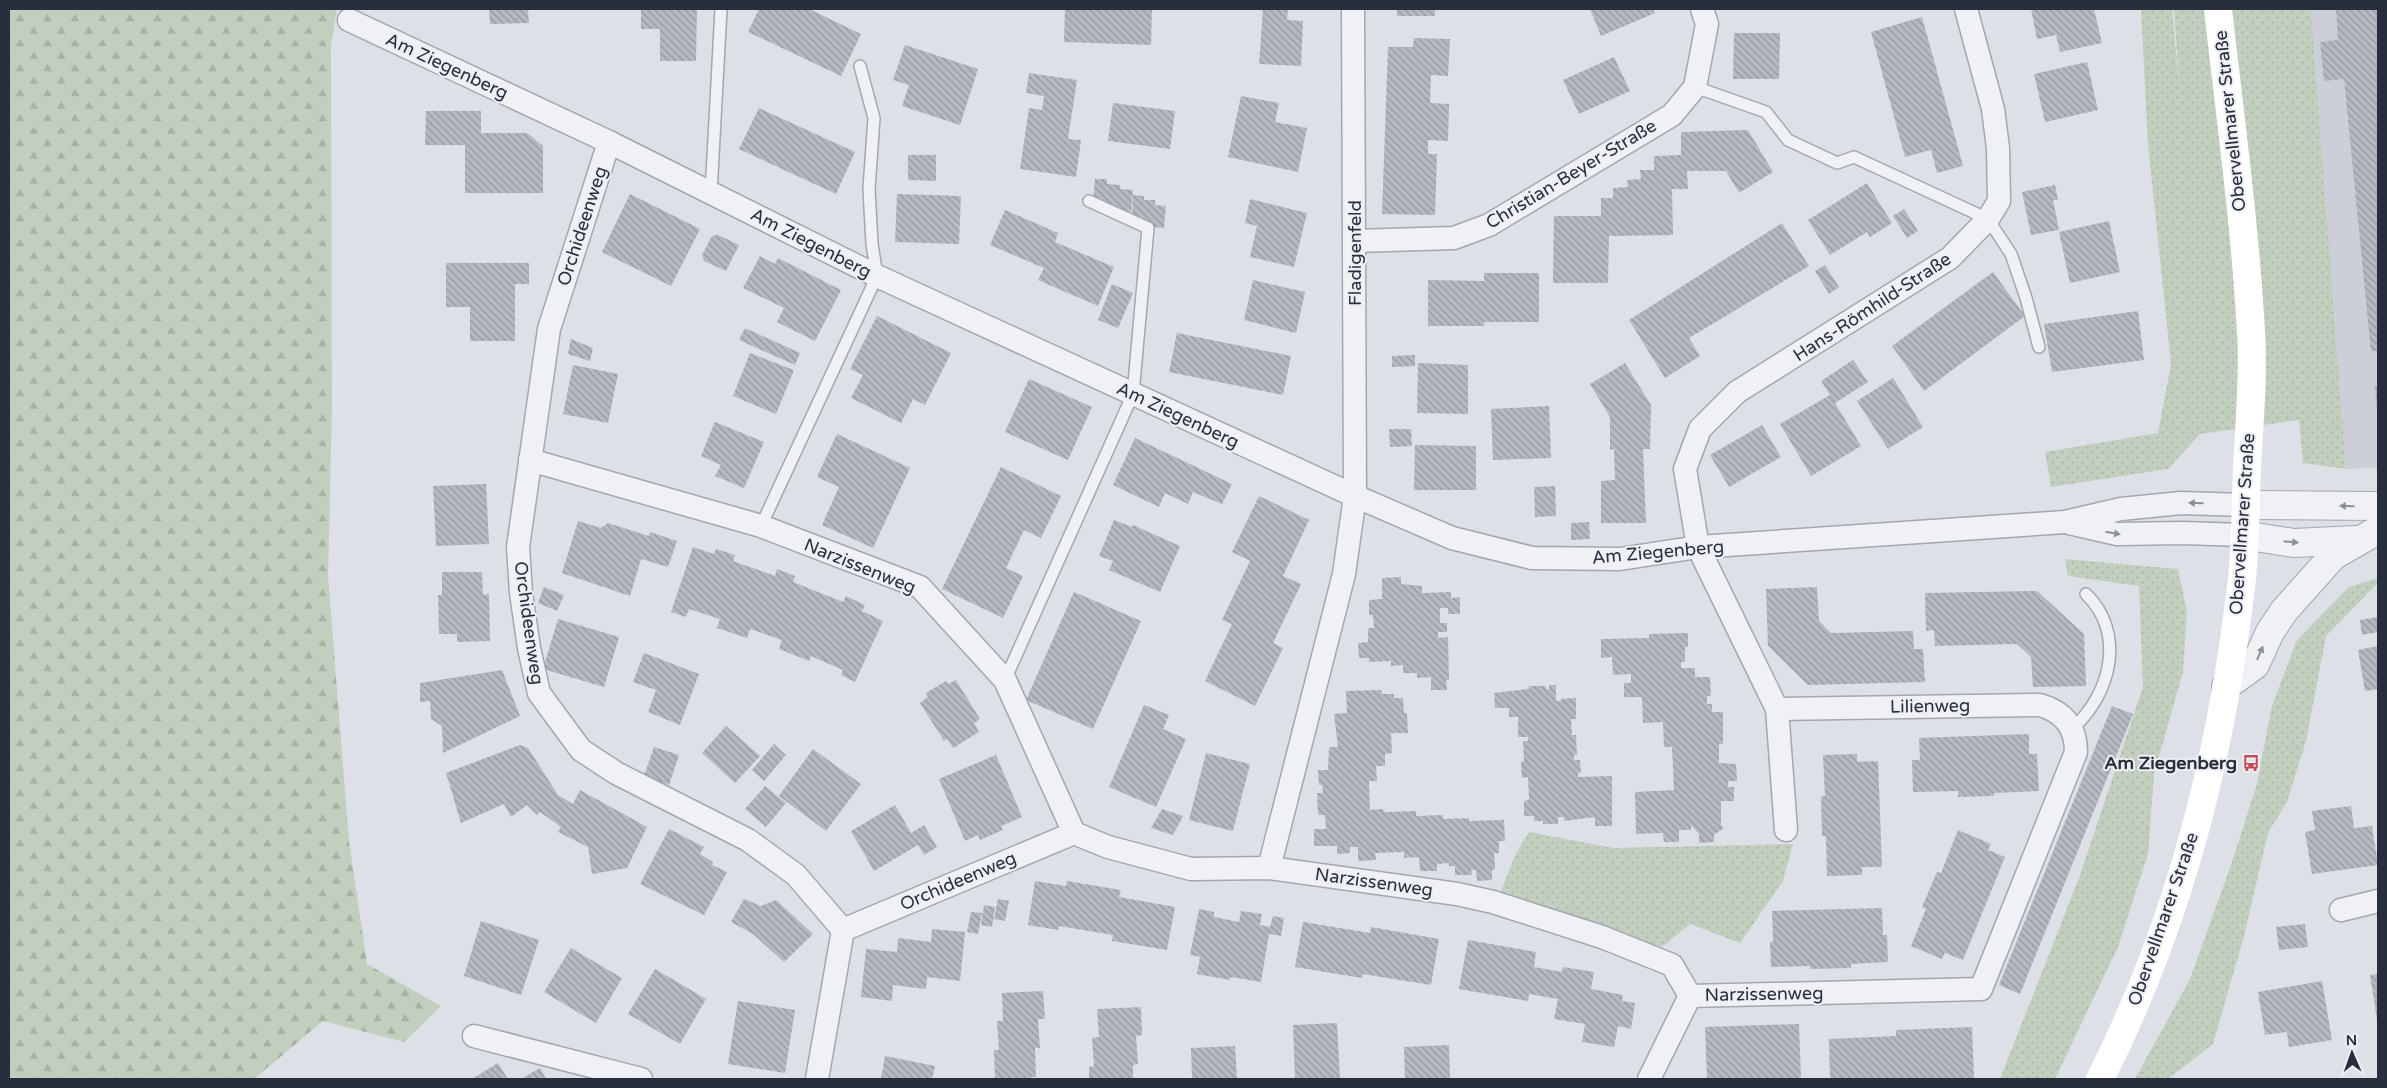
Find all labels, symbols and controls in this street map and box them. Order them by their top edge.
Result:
street label: Am Ziegenberg [382,28,512,104]
street label: Obervellmarer Straße [2210,29,2250,213]
street label: Christian-Beyer-Straße [1482,114,1660,234]
street label: Orchideenweg [552,163,612,289]
street label: Fladigenfeld [1344,200,1366,306]
street label: Am Ziegenberg [747,203,875,283]
street label: Hans-Römhild-Straße [1789,248,1955,366]
street label: Am Ziegenberg [1113,377,1243,453]
street label: Obervellmarer Straße [2225,432,2259,616]
one-way arrow [2188,499,2204,507]
one-way arrow [2338,502,2354,510]
one-way arrow [2105,529,2121,537]
street label: Narzissenweg [801,534,919,598]
street label: Am Ziegenberg [1591,535,1725,569]
one-way arrow [2284,538,2300,546]
street label: Orchideenweg [509,560,549,686]
one-way arrow [2257,646,2265,660]
street label: Lilienweg [1890,694,1970,718]
place label: Am Ziegenberg [2104,752,2237,774]
bus stop icon: Am Ziegenberg [2241,753,2261,773]
street label: Obervellmarer Straße [2123,829,2203,1009]
street label: Orchideenweg [896,847,1020,915]
street label: Narzissenweg [1314,863,1434,901]
street label: Narzissenweg [1704,982,1824,1006]
north arrow [2327,1028,2377,1078]
text: N [2346,1032,2357,1049]

